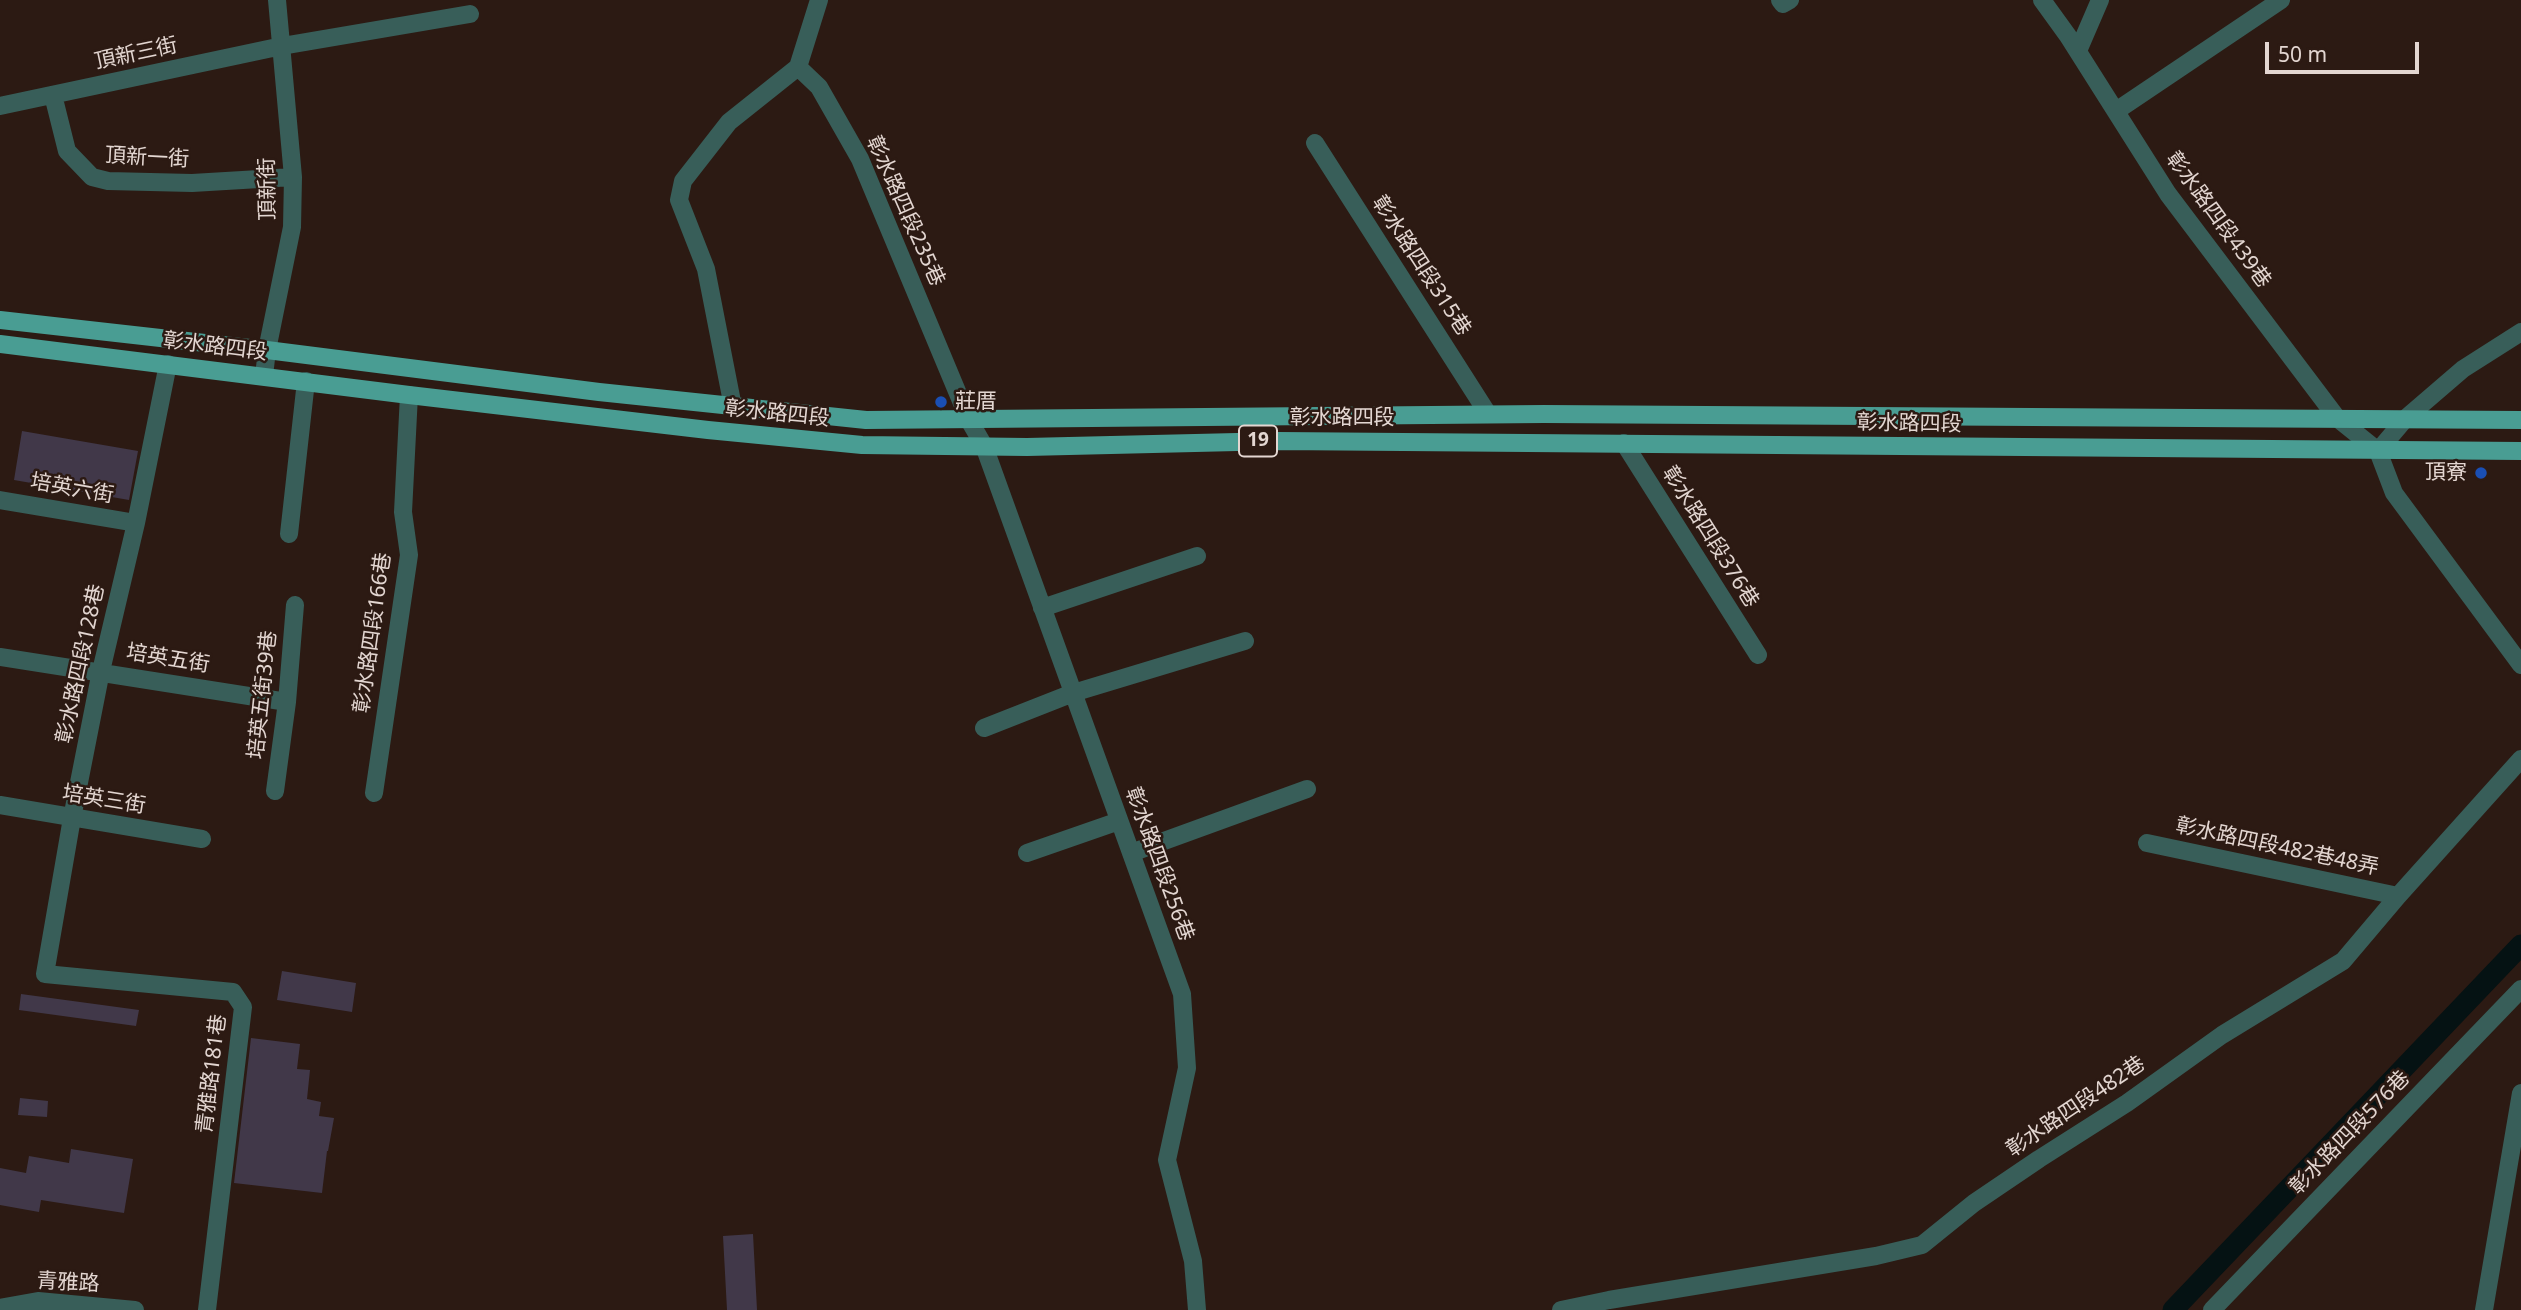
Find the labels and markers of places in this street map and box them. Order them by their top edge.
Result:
place label: 莊厝 [955,389,997,415]
marker: 莊厝 [933,394,949,410]
place label: 頂寮 [2425,460,2467,486]
marker: 頂寮 [2473,465,2489,481]

